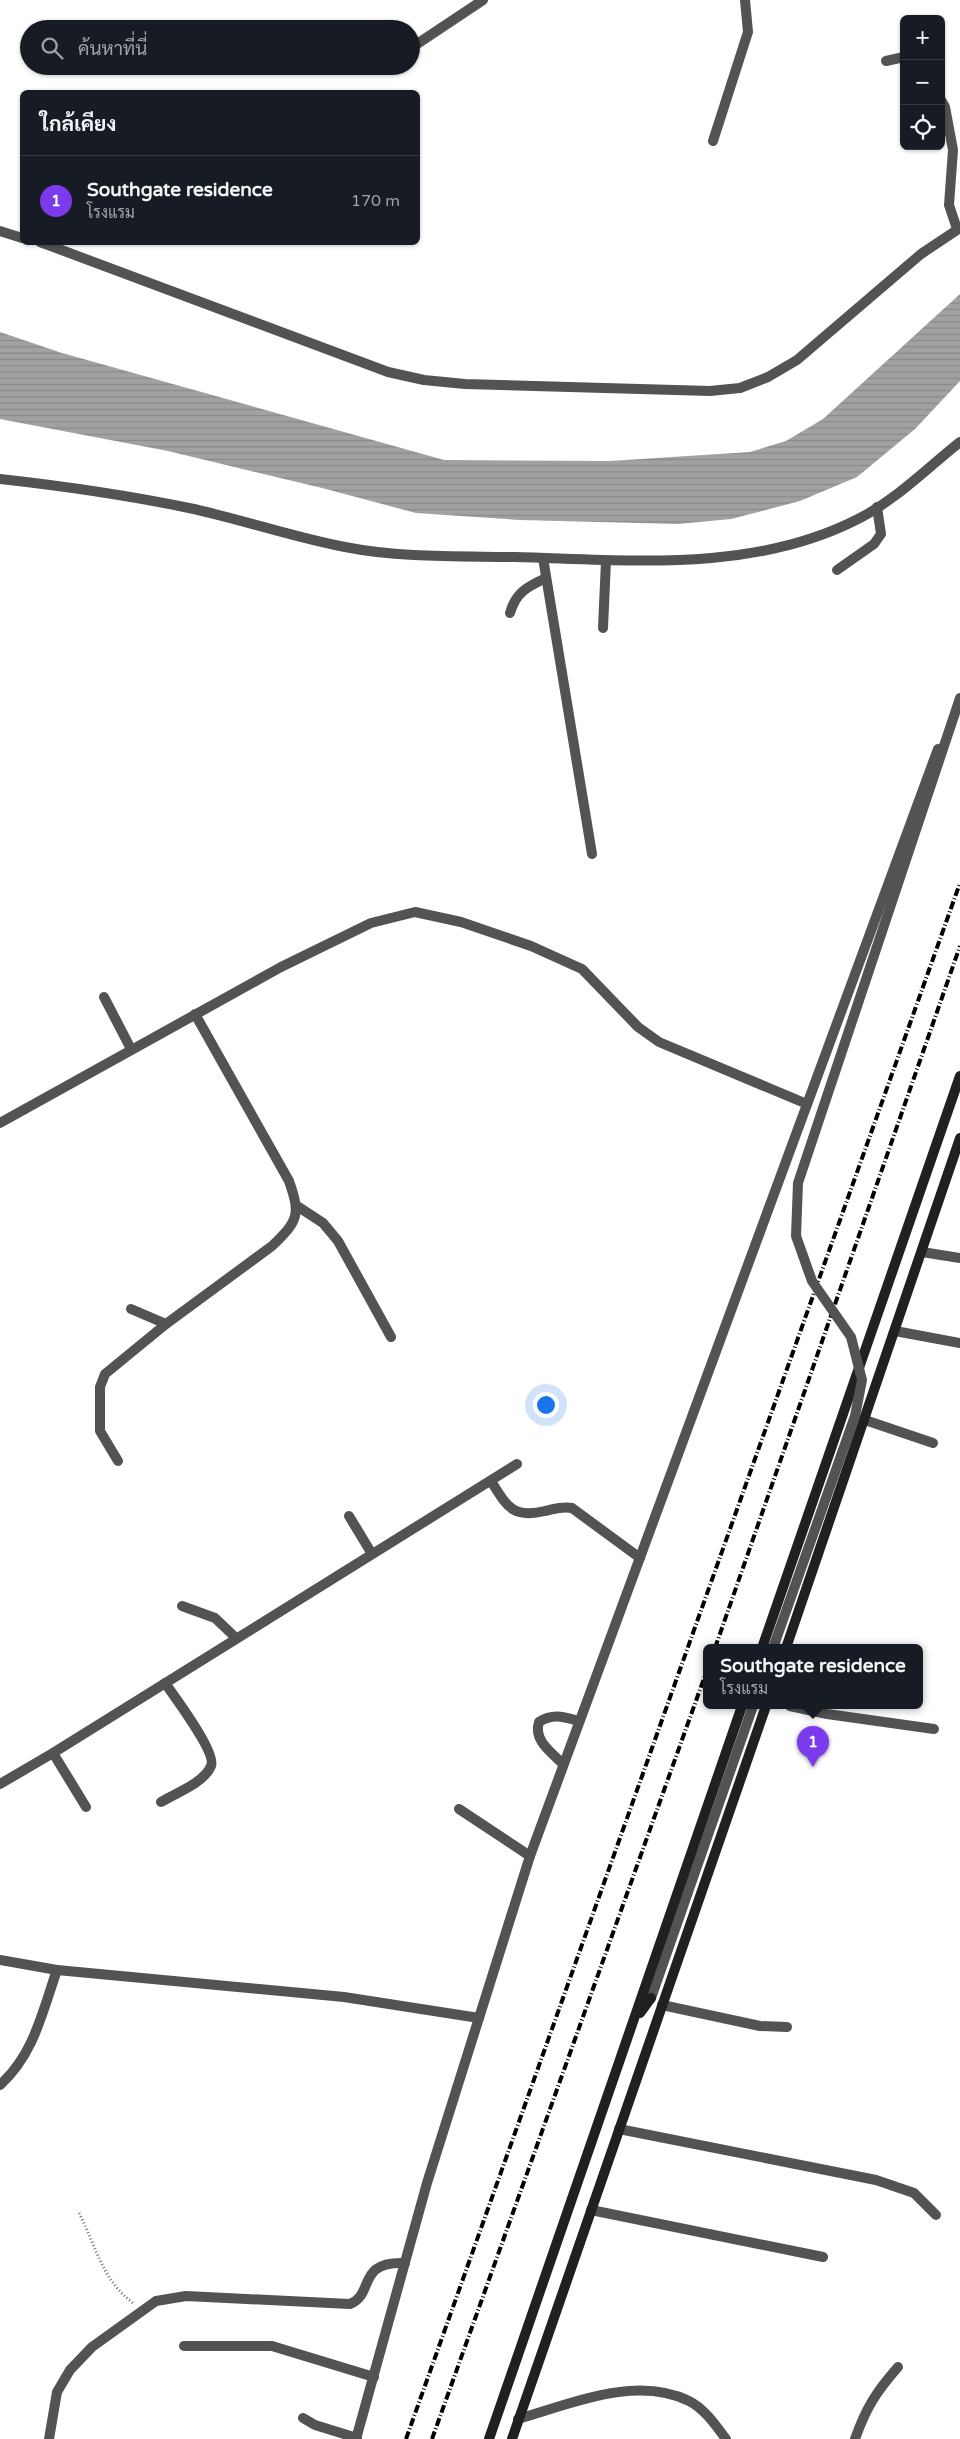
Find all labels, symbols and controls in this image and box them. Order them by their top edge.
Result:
map controls [900,15,945,150]
button: + [900,15,945,60]
search box [20,20,420,75]
icon: search [38,34,66,62]
text: ค้นหาที่นี่ [78,38,147,60]
button: − [900,60,945,105]
button: locate [900,105,945,150]
text: ใกล้เคียง [40,112,116,137]
text: Southgate residence [87,179,273,201]
text: 1 [51,191,61,211]
text: 170 m [351,191,400,211]
text: โรงแรม [87,203,135,223]
your location [533,1392,559,1418]
popup [703,1644,923,1709]
text: Southgate residence [720,1655,906,1677]
text: โรงแรม [720,1679,768,1699]
pin: 1 [797,1726,829,1767]

